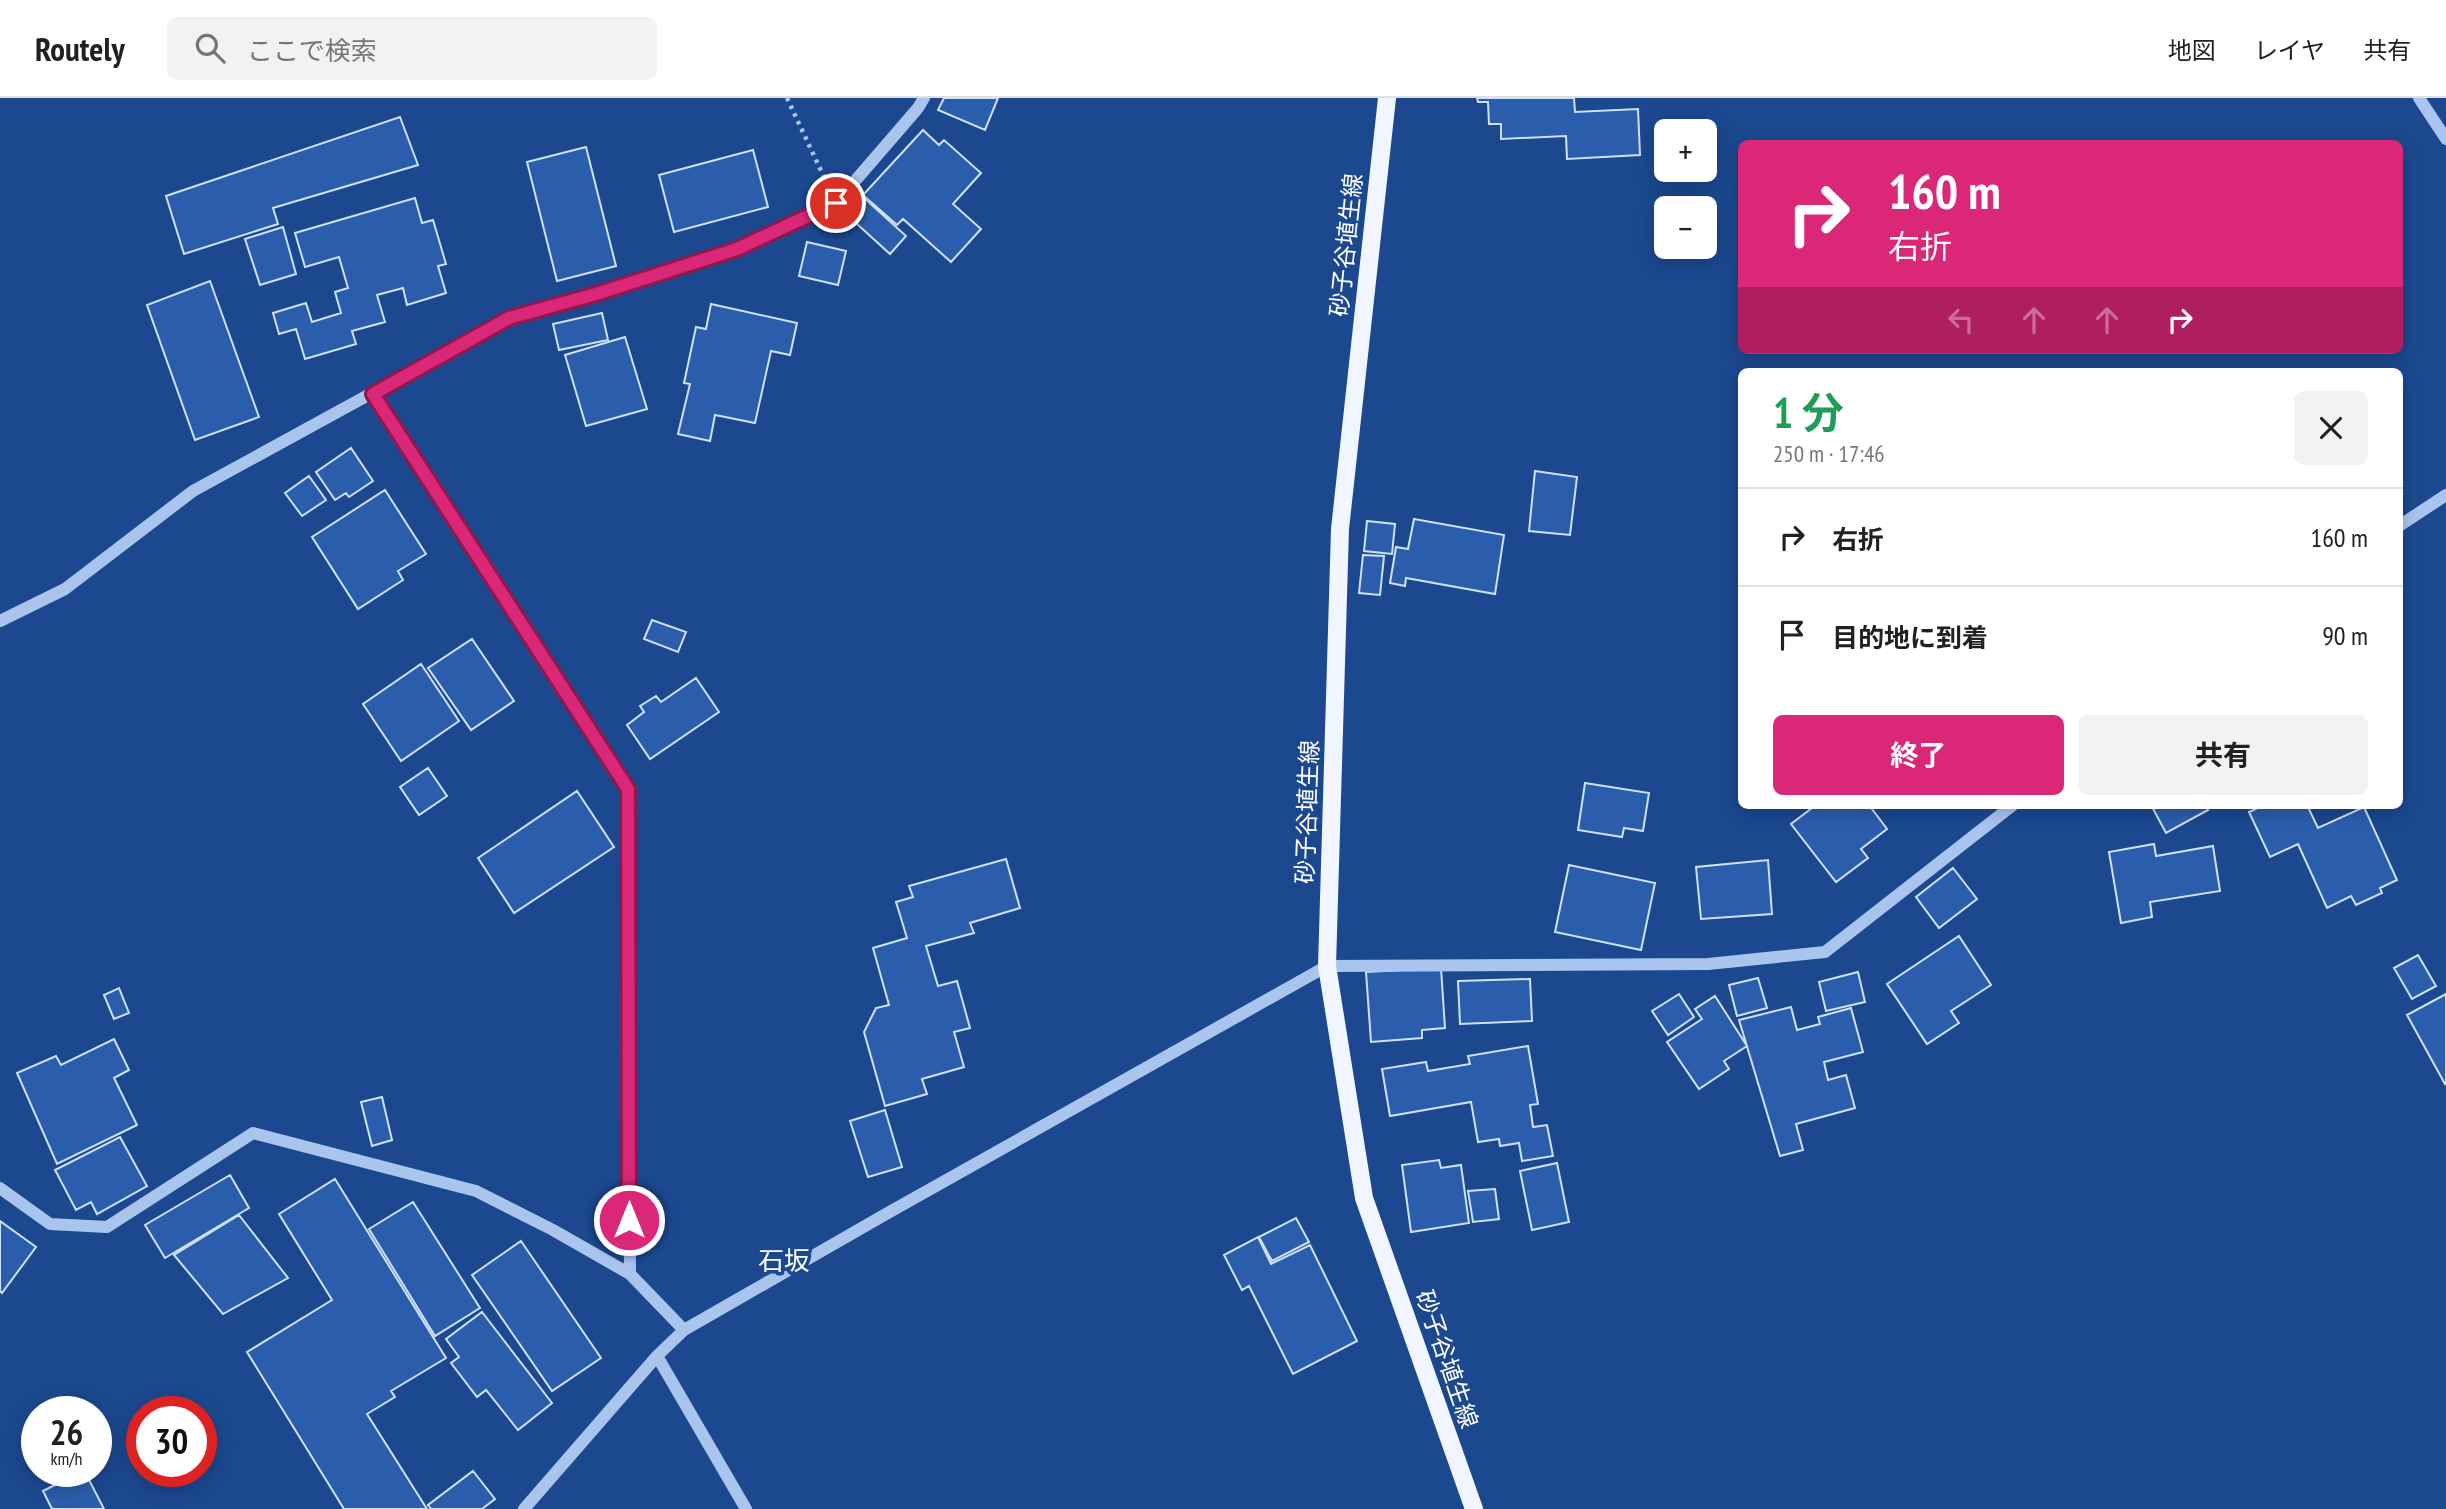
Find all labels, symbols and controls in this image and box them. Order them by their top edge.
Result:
search box [167,17,657,80]
text: Routely [35,27,125,70]
icon: search [191,29,229,67]
text: ここで検索 [247,34,377,67]
text: 地図 [2168,35,2216,66]
text: レイヤ [2254,35,2325,66]
text: 共有 [2363,35,2411,66]
map controls [1654,119,1717,259]
button: + [1654,119,1717,182]
text: 160 m [1888,159,2001,223]
icon: right [1773,168,1864,259]
street label: 砂子谷埴生線 [1323,172,1369,318]
pin [806,173,866,233]
icon: arrive [817,184,855,222]
button: − [1654,196,1717,259]
text: 右折 [1888,225,1952,267]
icon: left [1942,301,1980,339]
icon: ahead [2015,301,2053,339]
icon: ahead [2088,301,2126,339]
icon: right [2161,301,2199,339]
text: 1 分 [1773,385,1844,440]
button: close [2294,391,2368,465]
text: 250 m · 17:46 [1773,439,1885,468]
icon: right [1773,518,1811,556]
text: 160 m [2310,521,2368,554]
text: 右折 [1832,523,1884,556]
icon: arrive [1773,616,1811,654]
text: 90 m [2322,619,2368,652]
text: 目的地に到着 [1832,621,1988,654]
button: 終了 [1773,715,2064,795]
button: 共有 [2078,715,2368,795]
street label: 砂子谷埴生線 [1289,740,1325,884]
position arrow [592,1183,666,1257]
district label: 石坂 [758,1244,810,1277]
street label: 砂子谷埴生線 [1409,1286,1485,1432]
speed limit sign: 30 [126,1396,217,1487]
text: 26 [50,1409,83,1455]
text: km/h [51,1447,82,1470]

